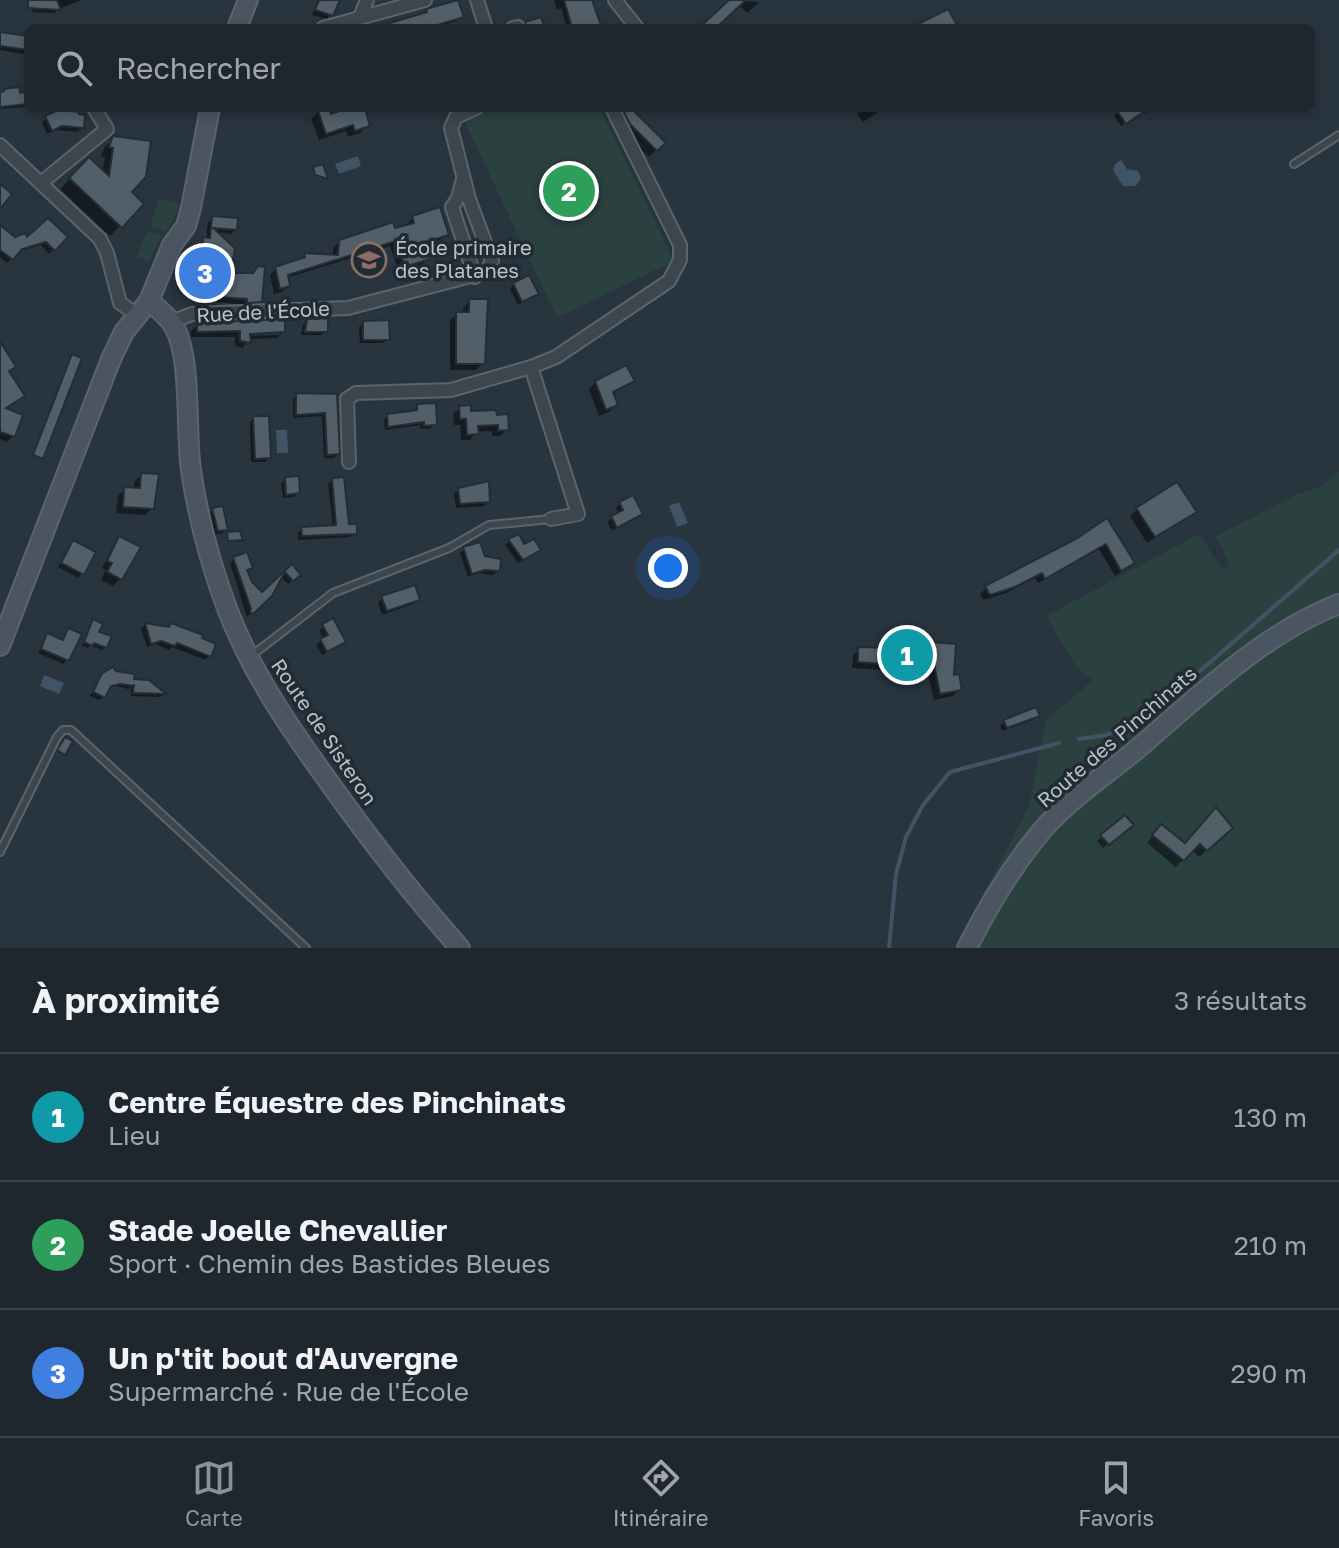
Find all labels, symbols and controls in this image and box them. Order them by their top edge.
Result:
search box [24,24,1315,112]
icon: search [52,46,96,90]
text: Rechercher [116,50,281,86]
pin: 2 [543,161,595,221]
place label: École primaire des Platanes [395,235,532,282]
school or university icon: École primaire des Platanes [350,241,388,279]
pin: 3 [179,243,231,303]
street label: Rue de l'École [196,296,330,326]
your location [648,548,688,588]
pin: 1 [881,625,933,685]
street label: Route de Sisteron [267,654,383,809]
street label: Route des Pinchinats [1032,661,1201,812]
text: À proximité [32,980,220,1020]
text: 3 résultats [1174,985,1307,1016]
text: Centre Équestre des Pinchinats [108,1084,566,1120]
text: 1 [51,1102,65,1133]
text: 130 m [1234,1102,1307,1133]
text: Lieu [108,1120,161,1151]
text: Stade Joelle Chevallier [108,1212,447,1248]
text: 2 [50,1230,66,1261]
text: 210 m [1234,1230,1307,1261]
text: Sport · Chemin des Bastides Bleues [108,1248,550,1279]
text: Un p'tit bout d'Auvergne [108,1340,458,1376]
text: 3 [50,1358,66,1389]
text: 290 m [1231,1358,1307,1389]
text: Supermarché · Rue de l'École [108,1376,469,1407]
tab: Carte [185,1456,243,1531]
tab: Itinéraire [613,1456,708,1531]
tab: Favoris [1078,1456,1154,1531]

